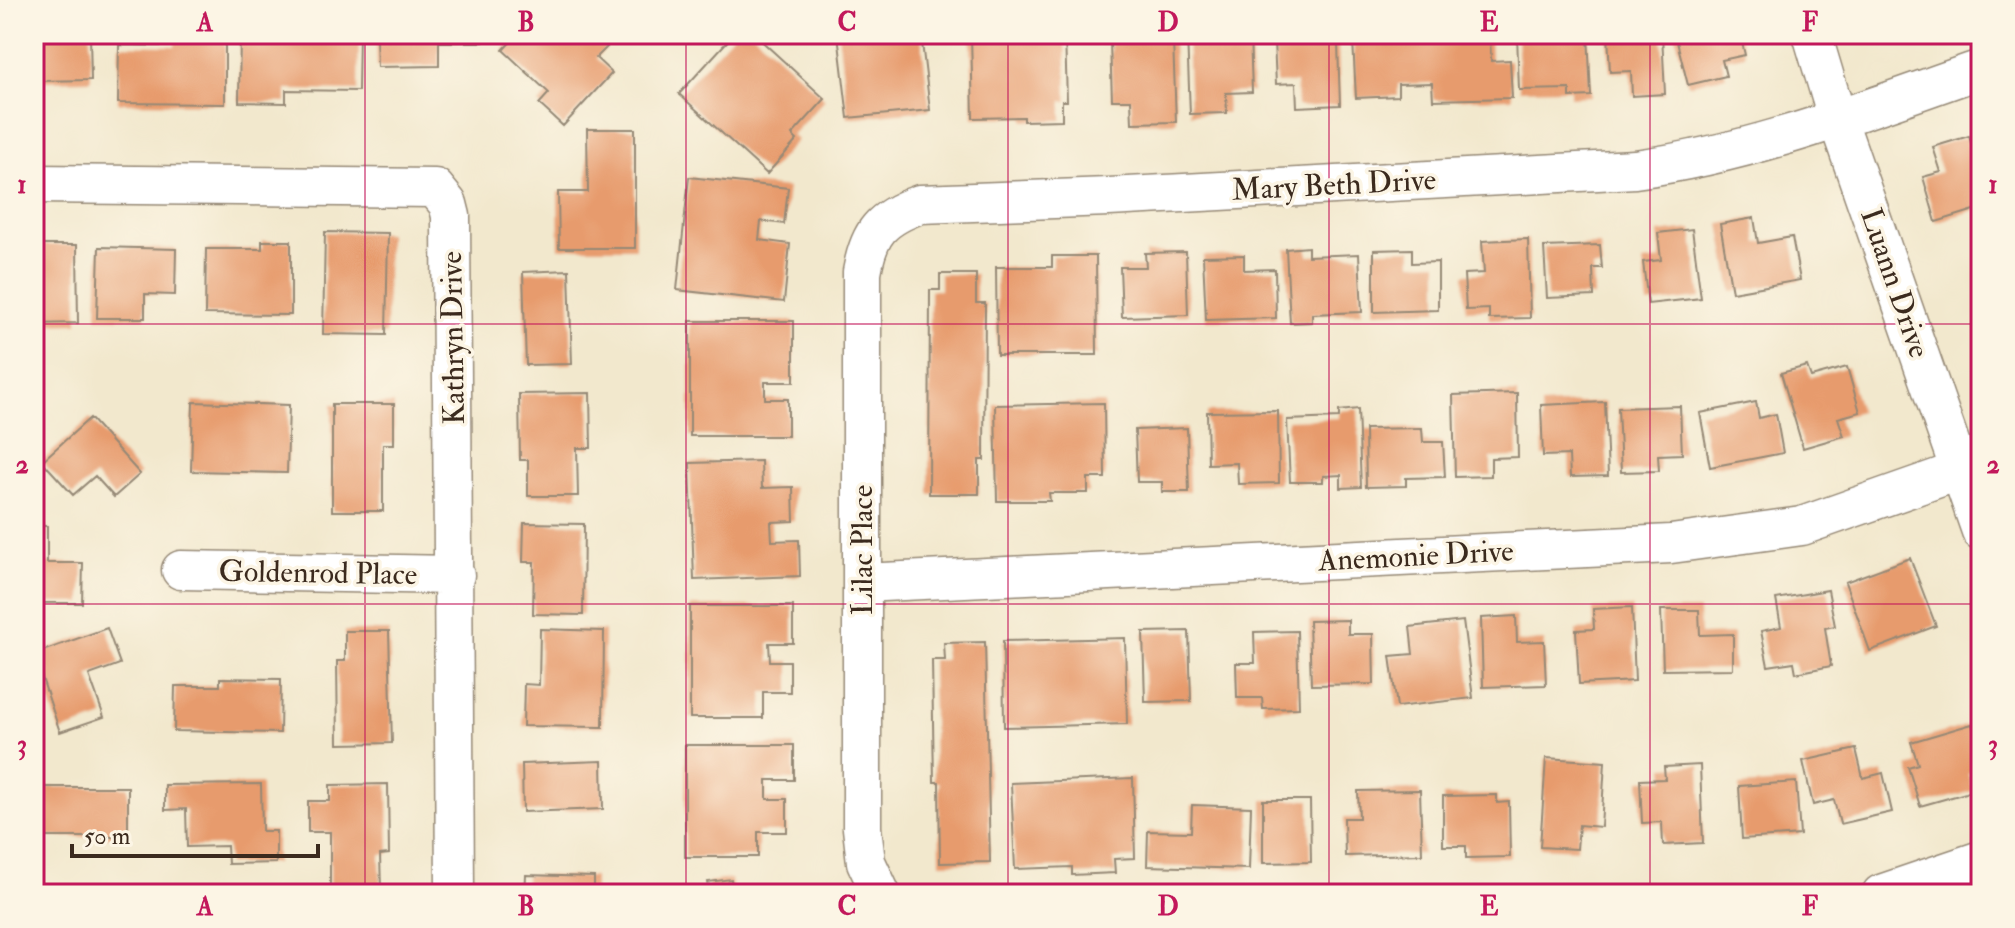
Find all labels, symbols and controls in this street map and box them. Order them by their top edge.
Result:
text: A [196,7,214,39]
text: B [517,7,535,39]
text: C [837,7,857,39]
text: D [1157,7,1179,39]
text: E [1480,7,1499,39]
text: F [1802,7,1819,39]
street label: Mary Beth Drive [1231,161,1437,209]
text: 1 [17,169,27,201]
text: 1 [1988,169,1998,201]
street label: Luann Drive [1852,203,1938,363]
street label: Kathryn Drive [433,251,473,425]
text: 2 [15,449,29,481]
text: 2 [1986,449,2000,481]
street label: Lilac Place [844,485,881,615]
street label: Anemonie Drive [1316,532,1515,580]
street label: Goldenrod Place [218,553,418,593]
text: 3 [17,729,27,761]
text: 3 [1988,729,1998,761]
scale bar [72,808,318,858]
text: 50 m [84,821,131,852]
text: A [196,891,214,923]
text: B [517,891,535,923]
text: C [837,891,857,923]
text: D [1157,891,1179,923]
text: E [1480,891,1499,923]
text: F [1802,891,1819,923]

